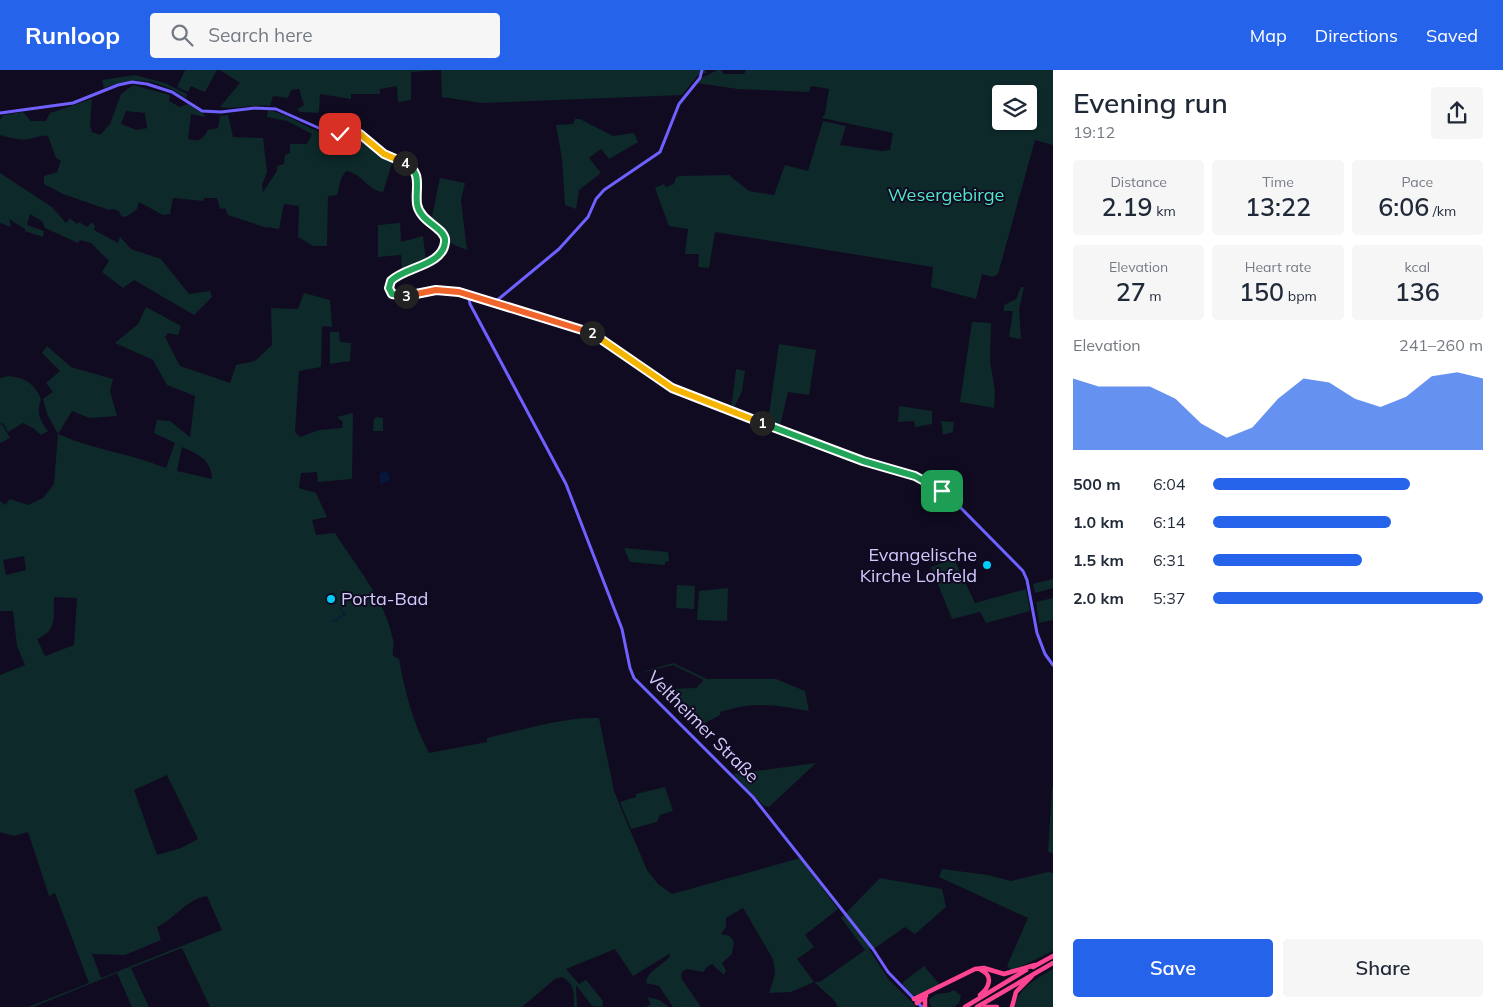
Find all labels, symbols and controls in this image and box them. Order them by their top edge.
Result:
search box [150,13,500,58]
text: Runloop [25,20,120,50]
icon: search [168,21,196,49]
text: Search here [208,23,313,47]
text: Map [1250,24,1287,47]
text: Directions [1315,24,1398,47]
text: Saved [1426,24,1478,47]
map controls [992,85,1037,130]
button: layers [992,85,1037,130]
text: Evening run [1073,85,1228,120]
button: share [1431,87,1483,139]
pin [319,113,361,155]
icon: check [326,120,354,148]
text: 19:12 [1073,122,1115,142]
pin: 4 [392,150,418,176]
text: 4 [401,154,410,172]
text: Distance [1110,173,1167,191]
text: Time [1262,173,1294,191]
text: Pace [1402,173,1433,191]
park label: Wesergebirge [888,183,1004,206]
text: 2.19 [1102,191,1153,222]
text: 13:22 [1245,191,1311,222]
text: 6:06 [1378,191,1429,222]
text: km [1153,202,1176,220]
text: /km [1429,202,1456,220]
text: Elevation [1109,258,1168,276]
text: Heart rate [1245,258,1311,276]
text: kcal [1405,258,1430,276]
text: 27 [1116,276,1146,307]
text: 150 [1239,276,1284,307]
text: 136 [1395,276,1440,307]
pin: 3 [394,284,418,308]
text: 3 [402,287,411,305]
text: m [1146,287,1162,305]
text: bpm [1284,287,1317,305]
pin: 2 [580,320,604,346]
text: 2 [588,324,597,342]
text: Elevation [1073,335,1141,355]
text: 241–260 m [1399,335,1483,355]
pin: 1 [750,410,774,436]
text: 1 [758,414,767,432]
pin [921,470,963,512]
text: 500 m [1073,474,1121,494]
text: 6:04 [1153,474,1185,494]
icon: arrive [928,477,956,505]
text: 1.0 km [1073,512,1124,532]
text: 6:14 [1153,512,1185,532]
place label: Evangelische Kirche Lohfeld [860,543,977,587]
text: 1.5 km [1073,550,1124,570]
text: 6:31 [1153,550,1185,570]
marker: Evangelische Kirche Lohfeld [981,559,993,571]
place label: Porta-Bad [341,587,428,610]
text: 2.0 km [1073,588,1124,608]
text: 5:37 [1153,588,1185,608]
marker: Porta-Bad [325,593,337,605]
street label: Veltheimer Straße [642,666,764,788]
button: Save [1073,939,1273,997]
button: Share [1283,939,1483,997]

